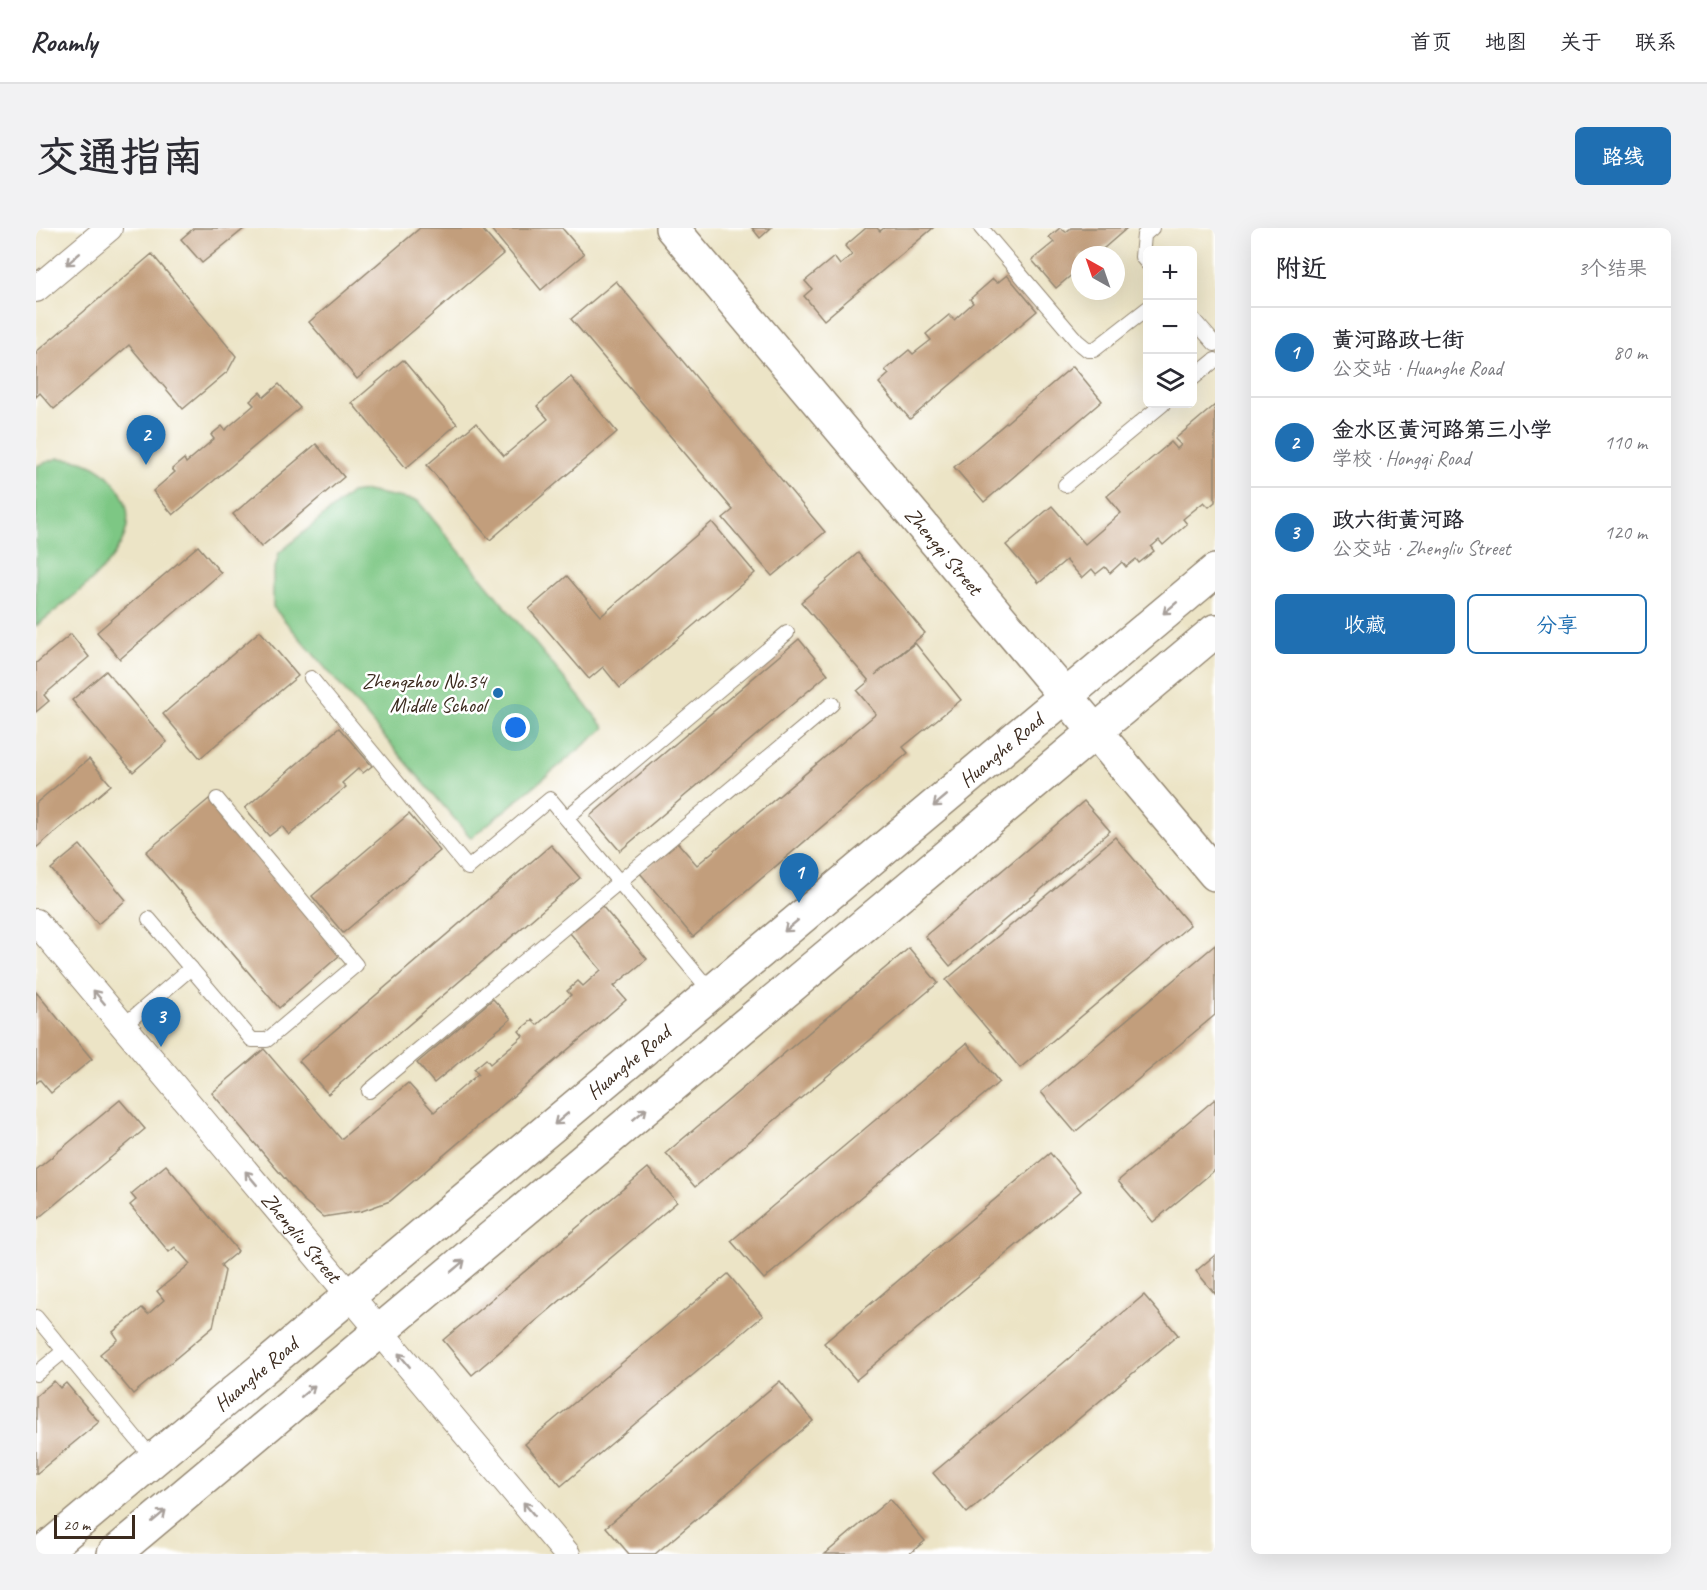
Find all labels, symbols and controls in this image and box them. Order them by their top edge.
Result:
text: Roamly [30,24,97,59]
text: 首页 [1410,29,1452,55]
text: 地图 [1485,29,1527,55]
text: 关于 [1560,29,1602,55]
text: 联系 [1635,29,1677,55]
button: 路线 [1575,127,1671,185]
text: 交通指南 [36,131,204,184]
north arrow [1071,246,1125,300]
map controls [1143,246,1197,408]
button: + [1143,246,1197,300]
one-way arrow [65,252,81,265]
text: 附近 [1275,252,1327,285]
text: 3个结果 [1578,256,1647,281]
button: − [1143,300,1197,354]
text: 黄河路政七街 [1332,326,1464,354]
text: 1 [1290,340,1299,365]
text: 80 m [1613,340,1647,365]
button: layers [1143,354,1197,408]
text: 公交站 · Huanghe Road [1332,356,1502,381]
pin: 2 [126,416,166,465]
text: 金水区黄河路第三小学 [1332,416,1552,444]
text: 2 [1290,430,1299,455]
text: 110 m [1604,430,1647,455]
text: 学校 · Hongqi Road [1332,446,1470,471]
street label: Zhengqi Street [899,502,989,602]
text: 政六街黄河路 [1332,506,1464,534]
text: 3 [1290,520,1299,545]
text: 120 m [1604,520,1647,545]
text: 公交站 · Zhengliu Street [1332,536,1510,561]
button: 收藏 [1275,594,1455,654]
button: 分享 [1467,594,1647,654]
one-way arrow [1162,602,1178,615]
place label: Zhengzhou No.34 Middle School [362,668,489,718]
marker: Zhengzhou No.34 Middle School [491,686,505,700]
street label: Huanghe Road [954,705,1051,793]
your location [501,713,530,742]
one-way arrow [933,794,948,808]
pin: 1 [780,854,819,903]
one-way arrow [783,920,799,933]
one-way arrow [92,989,105,1005]
pin: 3 [142,998,180,1047]
street label: Huanghe Road [581,1017,678,1105]
one-way arrow [631,1108,647,1121]
one-way arrow [554,1112,569,1126]
one-way arrow [244,1171,258,1186]
street label: Zhengliu Street [256,1187,348,1290]
one-way arrow [450,1259,465,1273]
street label: Huanghe Road [208,1329,306,1417]
one-way arrow [397,1352,410,1368]
one-way arrow [300,1385,316,1398]
one-way arrow [522,1502,536,1517]
one-way arrow [151,1510,167,1523]
scale bar [54,1512,135,1540]
text: 20 m [63,1515,90,1535]

